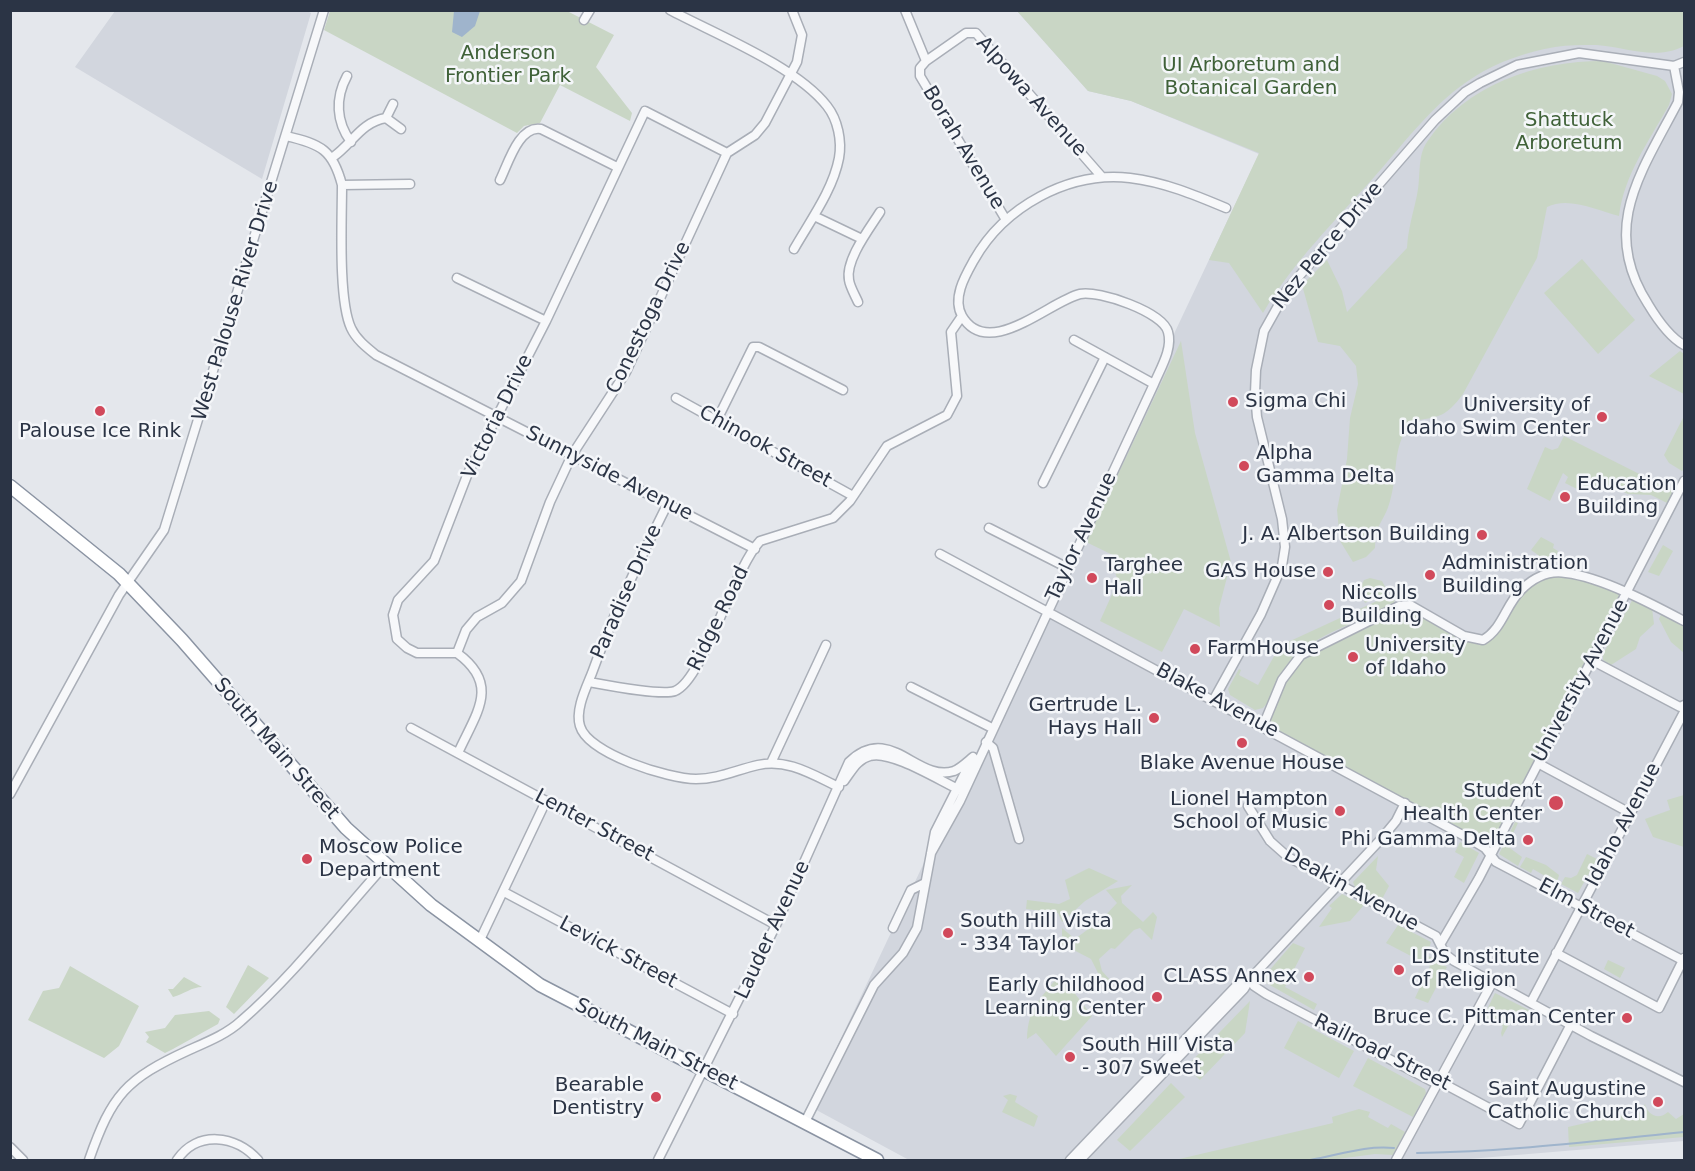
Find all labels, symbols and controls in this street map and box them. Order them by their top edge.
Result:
street label: Alpowa Avenue [971,32,1091,162]
park label: Anderson Frontier Park [445,42,571,89]
park label: UI Arboretum and Botanical Garden [1162,54,1340,101]
street label: Borah Avenue [917,82,1009,214]
park label: Shattuck Arboretum [1516,109,1622,156]
street label: West Palouse River Drive [188,178,284,424]
street label: Nez Perce Drive [1268,178,1388,314]
street label: Conestoga Drive [602,238,696,398]
street label: Victoria Drive [457,351,539,483]
place label: Sigma Chi [1245,390,1346,414]
place label: University of Idaho Swim Center [1400,394,1590,441]
marker: Sigma Chi [1226,395,1240,409]
street label: Chinook Street [694,401,836,493]
marker: Palouse Ice Rink [93,404,107,418]
marker: University of Idaho Swim Center [1595,410,1609,424]
place label: Palouse Ice Rink [19,420,181,444]
street label: Sunnyside Avenue [521,421,697,527]
place label: Alpha Gamma Delta [1256,442,1395,489]
marker: Alpha Gamma Delta [1237,459,1251,473]
street label: Taylor Avenue [1042,469,1122,605]
place label: Education Building [1577,473,1677,520]
marker: Education Building [1558,490,1572,504]
street label: Paradise Drive [587,521,667,663]
place label: J. A. Albertson Building [1242,523,1470,547]
marker: J. A. Albertson Building [1475,528,1489,542]
place label: Administration Building [1442,552,1588,599]
place label: Targhee Hall [1104,554,1183,601]
place label: GAS House [1205,560,1316,584]
street label: Ridge Road [683,563,755,675]
marker: GAS House [1321,565,1335,579]
marker: Administration Building [1423,568,1437,582]
marker: Targhee Hall [1085,571,1099,585]
place label: Niccolls Building [1341,582,1422,629]
street label: University Avenue [1528,595,1634,767]
marker: Niccolls Building [1322,598,1336,612]
place label: University of Idaho [1365,634,1466,681]
place label: FarmHouse [1207,637,1319,661]
marker: FarmHouse [1188,642,1202,656]
marker: University of Idaho [1346,650,1360,664]
street label: Blake Avenue [1152,659,1282,743]
street label: South Main Street [208,673,344,825]
place label: Gertrude L. Hays Hall [1028,694,1142,741]
marker: Gertrude L. Hays Hall [1147,711,1161,725]
marker: Blake Avenue House [1235,736,1249,750]
place label: Blake Avenue House [1140,752,1344,776]
street label: Idaho Avenue [1581,759,1667,891]
place label: Student Health Center [1403,780,1542,827]
street label: Lenter Street [530,785,658,867]
place label: Lionel Hampton School of Music [1170,788,1328,835]
marker: Student Health Center [1547,794,1565,812]
marker: Lionel Hampton School of Music [1333,804,1347,818]
place label: Phi Gamma Delta [1341,828,1516,852]
marker: Phi Gamma Delta [1521,833,1535,847]
place label: Moscow Police Department [319,836,463,883]
street label: Deakin Avenue [1279,843,1423,937]
marker: Moscow Police Department [300,852,314,866]
street label: Lauder Avenue [730,857,816,1003]
street label: Elm Street [1534,874,1638,944]
place label: South Hill Vista - 334 Taylor [960,910,1112,957]
street label: Levick Street [555,912,681,994]
marker: South Hill Vista - 334 Taylor [941,926,955,940]
place label: LDS Institute of Religion [1411,946,1540,993]
marker: LDS Institute of Religion [1392,963,1406,977]
place label: CLASS Annex [1163,965,1297,989]
marker: CLASS Annex [1302,970,1316,984]
place label: Early Childhood Learning Center [985,974,1145,1021]
marker: Early Childhood Learning Center [1150,990,1164,1004]
street label: South Main Street [571,994,741,1096]
place label: Bruce C. Pittman Center [1373,1006,1615,1030]
street label: Railroad Street [1310,1010,1454,1096]
marker: Bruce C. Pittman Center [1620,1011,1634,1025]
place label: South Hill Vista - 307 Sweet [1082,1034,1234,1081]
marker: South Hill Vista - 307 Sweet [1063,1050,1077,1064]
place label: Bearable Dentistry [552,1074,644,1121]
place label: Saint Augustine Catholic Church [1488,1078,1646,1125]
marker: Bearable Dentistry [649,1090,663,1104]
marker: Saint Augustine Catholic Church [1651,1095,1665,1109]

